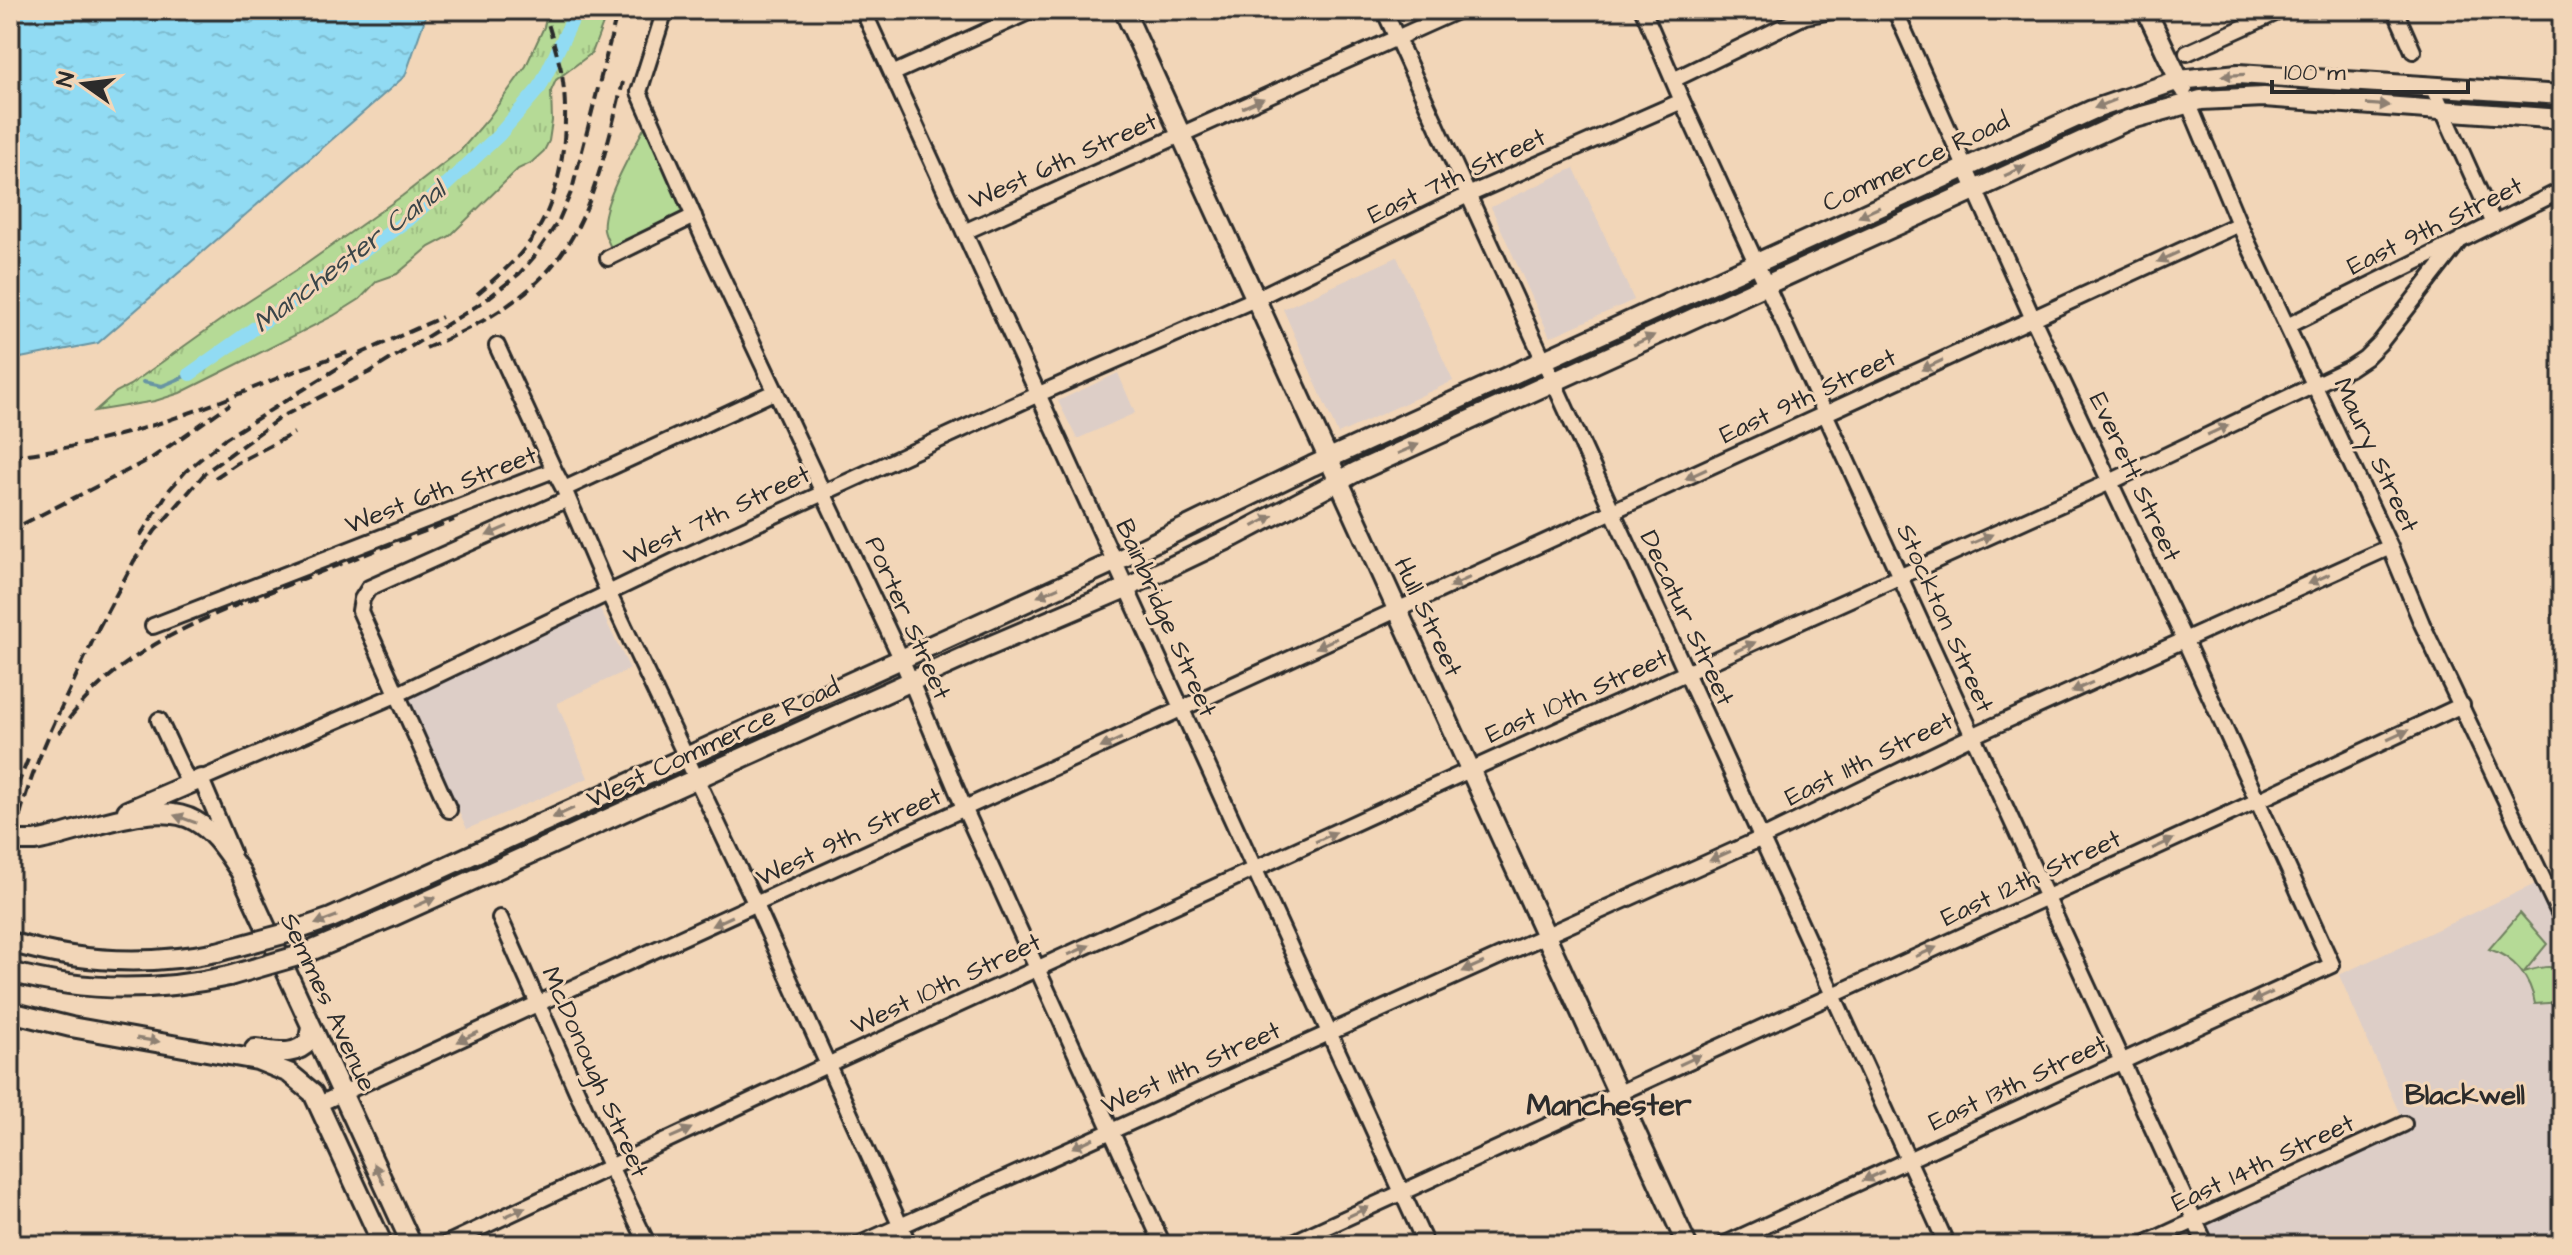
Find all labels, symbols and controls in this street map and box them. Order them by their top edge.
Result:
north arrow [44,44,124,124]
scale bar [2272,44,2468,94]
text: 100 m [2284,56,2346,90]
one-way arrow [2220,68,2245,81]
text: N [49,69,83,90]
one-way arrow [1241,97,1265,110]
one-way arrow [2093,98,2117,111]
one-way arrow [2365,99,2390,112]
street label: West 6th Street [963,103,1163,219]
street label: Commerce Road [1817,103,2015,221]
street label: East 7th Street [1362,119,1552,233]
one-way arrow [2003,164,2027,178]
street label: East 9th Street [2341,168,2529,284]
water label: Manchester Canal [245,169,456,342]
one-way arrow [1857,206,1880,219]
one-way arrow [2157,250,2180,263]
one-way arrow [1633,334,1656,347]
street label: East 9th Street [1714,339,1903,453]
one-way arrow [1921,359,1944,372]
street label: Maury Street [2323,372,2428,540]
street label: Everett Street [2080,386,2190,568]
one-way arrow [2206,423,2230,437]
street label: West 6th Street [340,437,543,543]
one-way arrow [1396,442,1420,455]
street label: West 7th Street [618,456,817,574]
one-way arrow [1684,467,1708,480]
street label: Bainbridge Street [1104,513,1226,724]
one-way arrow [1252,515,1275,528]
street label: Stockton Street [1887,518,2003,718]
one-way arrow [485,524,508,538]
street label: Decatur Street [1631,525,1744,712]
street label: Porter Street [856,531,960,706]
one-way arrow [1970,532,1994,546]
street label: Hull Street [1385,552,1472,683]
one-way arrow [2307,572,2331,586]
one-way arrow [1448,575,1471,589]
one-way arrow [1036,585,1060,599]
one-way arrow [1314,637,1338,650]
street label: East 10th Street [1480,639,1674,752]
one-way arrow [1734,640,1757,654]
street label: West Commerce Road [581,669,845,817]
one-way arrow [2070,680,2094,693]
street label: East 11th Street [1779,702,1960,815]
one-way arrow [2387,728,2410,742]
one-way arrow [1099,736,1123,750]
street label: West 9th Street [750,778,948,896]
one-way arrow [551,806,574,820]
one-way arrow [173,812,197,824]
street label: East 12th Street [1935,820,2127,935]
one-way arrow [1315,831,1338,844]
one-way arrow [2151,838,2174,851]
one-way arrow [1708,849,1732,863]
one-way arrow [413,896,436,909]
street label: Semmes Avenue [271,907,385,1097]
one-way arrow [314,914,338,927]
one-way arrow [710,914,734,928]
street label: West 10th Street [845,924,1047,1044]
one-way arrow [1067,943,1091,956]
one-way arrow [1914,945,1938,959]
one-way arrow [1462,960,1485,973]
street label: McDonough Street [531,961,658,1184]
one-way arrow [2250,990,2273,1004]
street label: West 11th Street [1095,1012,1287,1124]
street label: East 13th Street [1923,1026,2114,1140]
one-way arrow [456,1030,479,1044]
one-way arrow [136,1034,161,1047]
one-way arrow [1678,1054,1701,1067]
district label: Blackwell [2405,1076,2525,1115]
district label: Manchester [1526,1085,1692,1127]
street label: East 14th Street [2166,1105,2361,1221]
one-way arrow [669,1127,693,1140]
one-way arrow [1072,1136,1095,1150]
one-way arrow [372,1163,386,1186]
one-way arrow [1861,1169,1884,1183]
one-way arrow [504,1205,527,1219]
one-way arrow [1346,1205,1370,1219]

